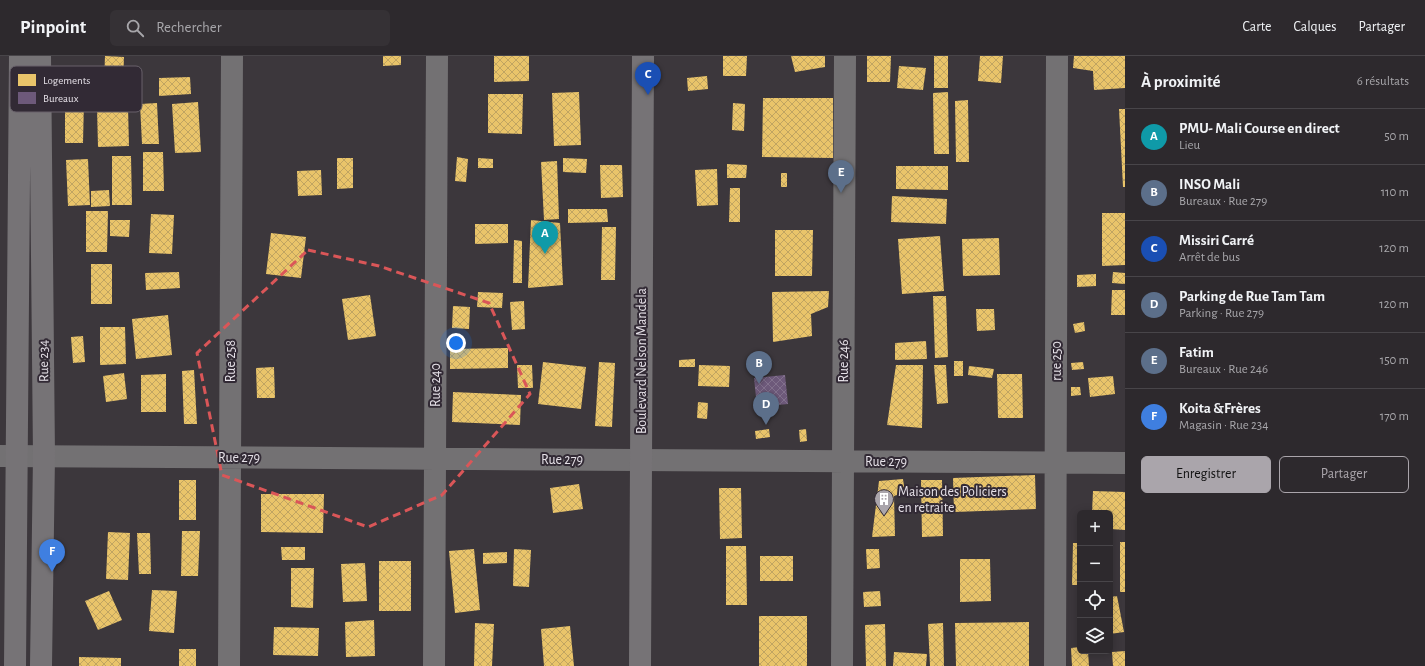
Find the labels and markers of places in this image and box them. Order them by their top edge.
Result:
pin: C [635,62,661,95]
pin: E [828,160,854,193]
pin: A [532,221,558,254]
pin: B [746,351,772,384]
pin: D [753,392,779,425]
place label: Maison des Policiers en retraite [898,485,1007,515]
building icon: Maison des Policiers en retraite [873,488,895,516]
pin: F [39,539,65,572]

